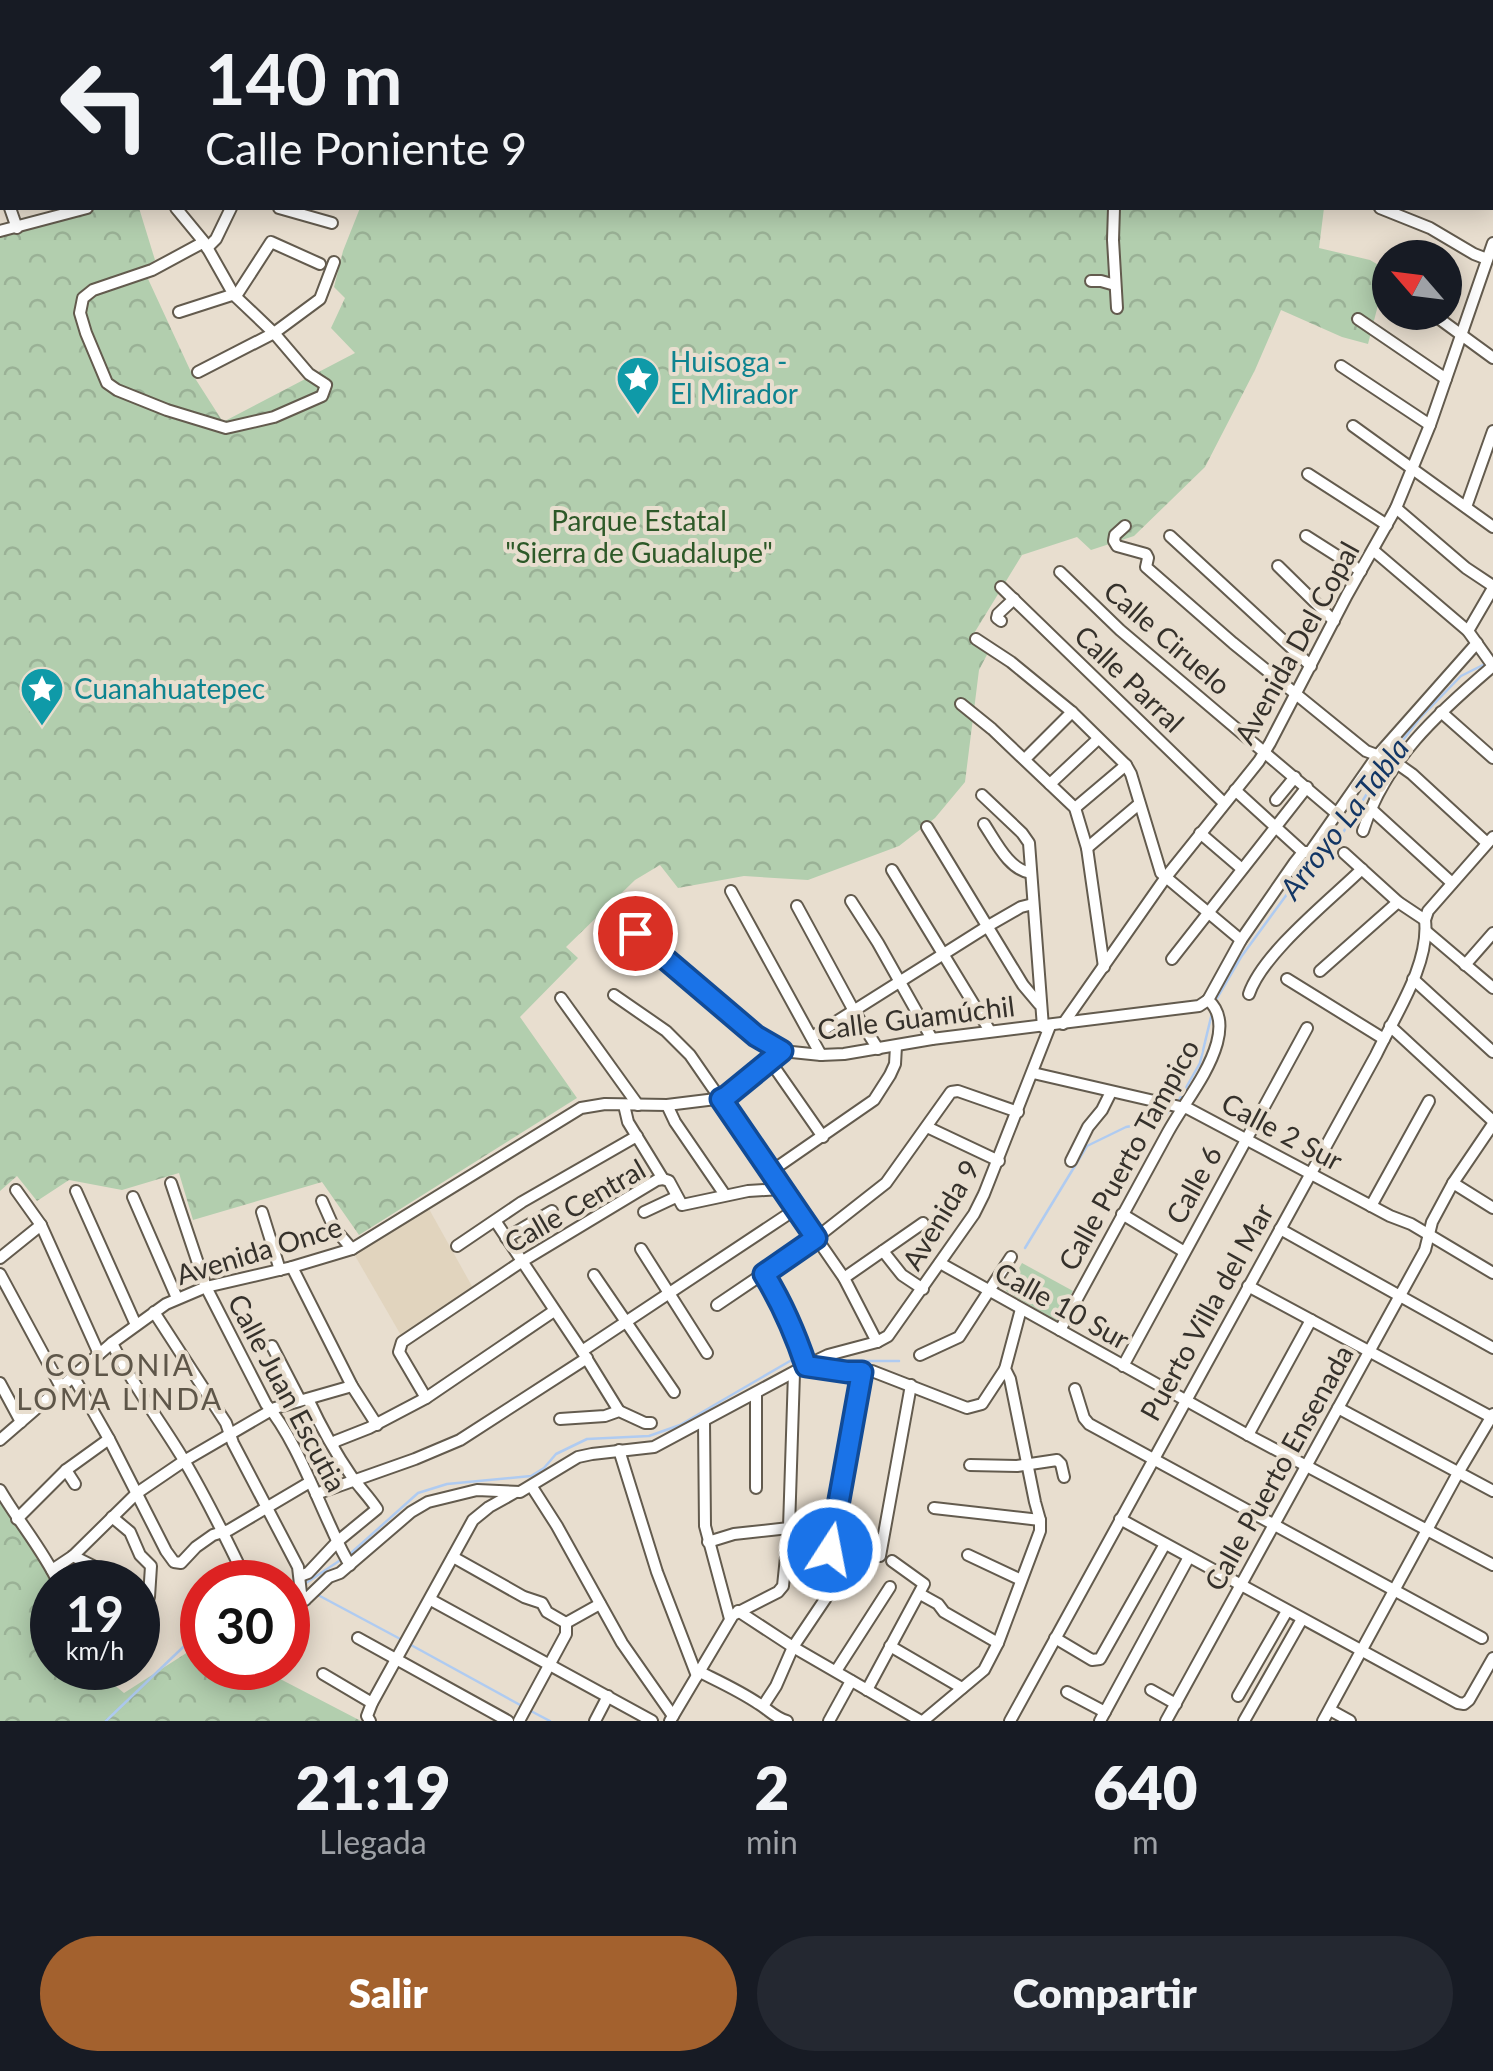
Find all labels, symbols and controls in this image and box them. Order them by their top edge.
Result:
text: 140 m [205,36,402,120]
icon: left [40,40,170,170]
text: Calle Poniente 9 [205,121,527,175]
north arrow [1372,240,1462,330]
map controls [1372,240,1462,330]
place label: Huisoga - El Mirador [670,344,798,410]
place icon: Huisoga - El Mirador [615,355,661,416]
park label: Parque Estatal "Sierra de Guadalupe" [505,503,773,569]
street label: Avenida Del Copal [1226,535,1366,750]
street label: Calle Ciruelo [1098,573,1238,701]
street label: Calle Parral [1068,618,1191,739]
place icon: Cuanahuatepec [19,666,65,727]
place label: Cuanahuatepec [74,671,265,705]
water label: Arroyo La Tabla [1271,730,1416,906]
pin [593,891,678,976]
icon: arrive [608,906,663,961]
street label: Calle Guamúchil [815,988,1016,1046]
street label: Calle Puerto Tampico [1050,1033,1206,1276]
street label: Calle 2 Sur [1216,1085,1349,1177]
street label: Calle 6 [1158,1140,1228,1230]
street label: Calle Central [498,1151,651,1259]
street label: Avenida 9 [894,1153,986,1276]
street label: Puerto Villa del Mar [1132,1197,1280,1426]
street label: Avenida Once [172,1209,346,1291]
street label: Calle 10 Sur [989,1254,1136,1356]
street label: Calle Juan Escutia [221,1288,354,1497]
street label: Calle Puerto Ensenada [1196,1339,1360,1596]
district label: COLONIA LOMA LINDA [16,1346,224,1416]
position arrow [778,1498,882,1602]
speed limit sign: 30 [180,1560,310,1690]
text: 19 [66,1583,124,1643]
text: km/h [66,1635,124,1665]
text: 21:19 [295,1751,451,1823]
text: 2 [754,1751,789,1823]
text: 640 [1093,1751,1198,1823]
text: Llegada [319,1822,427,1861]
text: min [746,1822,798,1861]
text: m [1132,1822,1159,1861]
button: Salir [40,1936,737,2051]
button: Compartir [757,1936,1453,2051]

